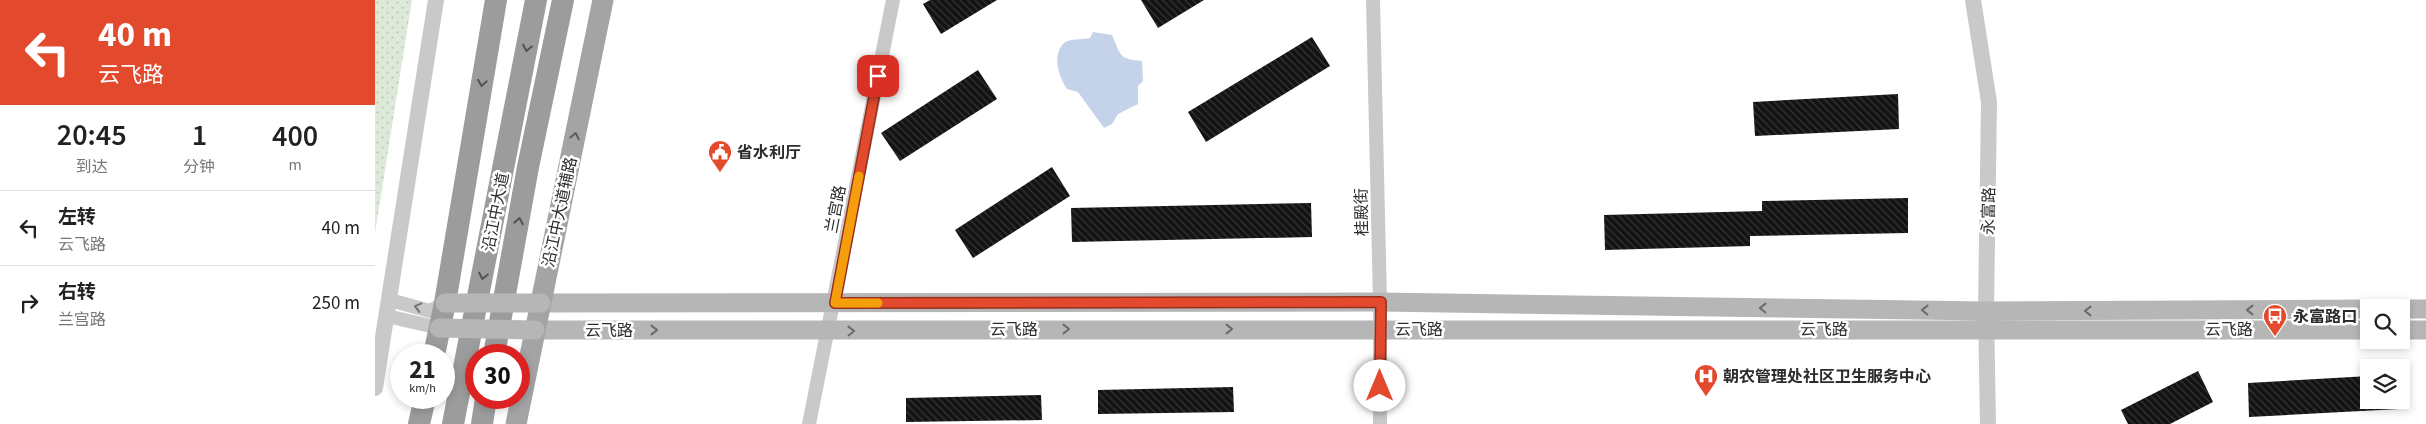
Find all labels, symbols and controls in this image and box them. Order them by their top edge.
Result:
text: 40 m [98,10,172,60]
icon: left [15,20,80,85]
one-way arrow [522,43,532,52]
pin [857,55,899,97]
text: 云飞路 [98,59,164,91]
icon: arrive [864,62,892,90]
one-way arrow [478,78,488,87]
text: 20:45 [57,114,127,157]
text: 1 [192,114,207,157]
text: 400 [272,115,318,158]
one-way arrow [569,132,580,141]
public building icon: 省水利厅 [707,139,733,173]
place label: 省水利厅 [737,142,801,164]
text: m [289,154,302,176]
street label: 沿江中大道辅路 [538,155,582,269]
text: 到达 [76,156,108,178]
text: 分钟 [183,156,215,178]
street label: 沿江中大道 [478,171,514,254]
street label: 兰宫路 [821,184,851,235]
street label: 永富路 [1978,187,2000,235]
street label: 桂殿街 [1351,188,1373,236]
text: 左转 [58,204,96,231]
icon: left [15,214,43,242]
text: 40 m [322,215,360,242]
one-way arrow [513,217,523,225]
text: 云飞路 [58,234,106,256]
one-way arrow [478,272,488,281]
text: 右转 [58,279,96,306]
icon: right [15,289,43,317]
text: 250 m [312,290,360,317]
map controls [2360,299,2410,409]
button: search [2360,299,2410,349]
one-way arrow [415,303,423,313]
one-way arrow [1758,303,1766,313]
bus stop icon: 永富路口 [2262,303,2288,337]
one-way arrow [1921,305,1929,316]
one-way arrow [2246,305,2254,315]
one-way arrow [2083,306,2091,316]
place label: 永富路口 [2293,306,2357,328]
text: 兰宫路 [58,309,106,331]
street label: 云飞路 [990,319,1038,341]
street label: 云飞路 [1395,319,1443,341]
street label: 云飞路 [1800,319,1848,341]
street label: 云飞路 [2205,319,2253,341]
street label: 云飞路 [585,320,633,342]
one-way arrow [1062,324,1070,334]
one-way arrow [1225,324,1233,334]
one-way arrow [650,325,658,335]
one-way arrow [847,325,855,336]
speed limit sign: 30 [465,344,530,409]
text: 21 [409,352,436,388]
position arrow [1353,359,1405,411]
button: layers [2360,359,2410,409]
hospital icon: 朝农管理处社区卫生服务中心 [1693,363,1719,397]
place label: 朝农管理处社区卫生服务中心 [1723,366,1931,388]
text: km/h [409,380,436,397]

